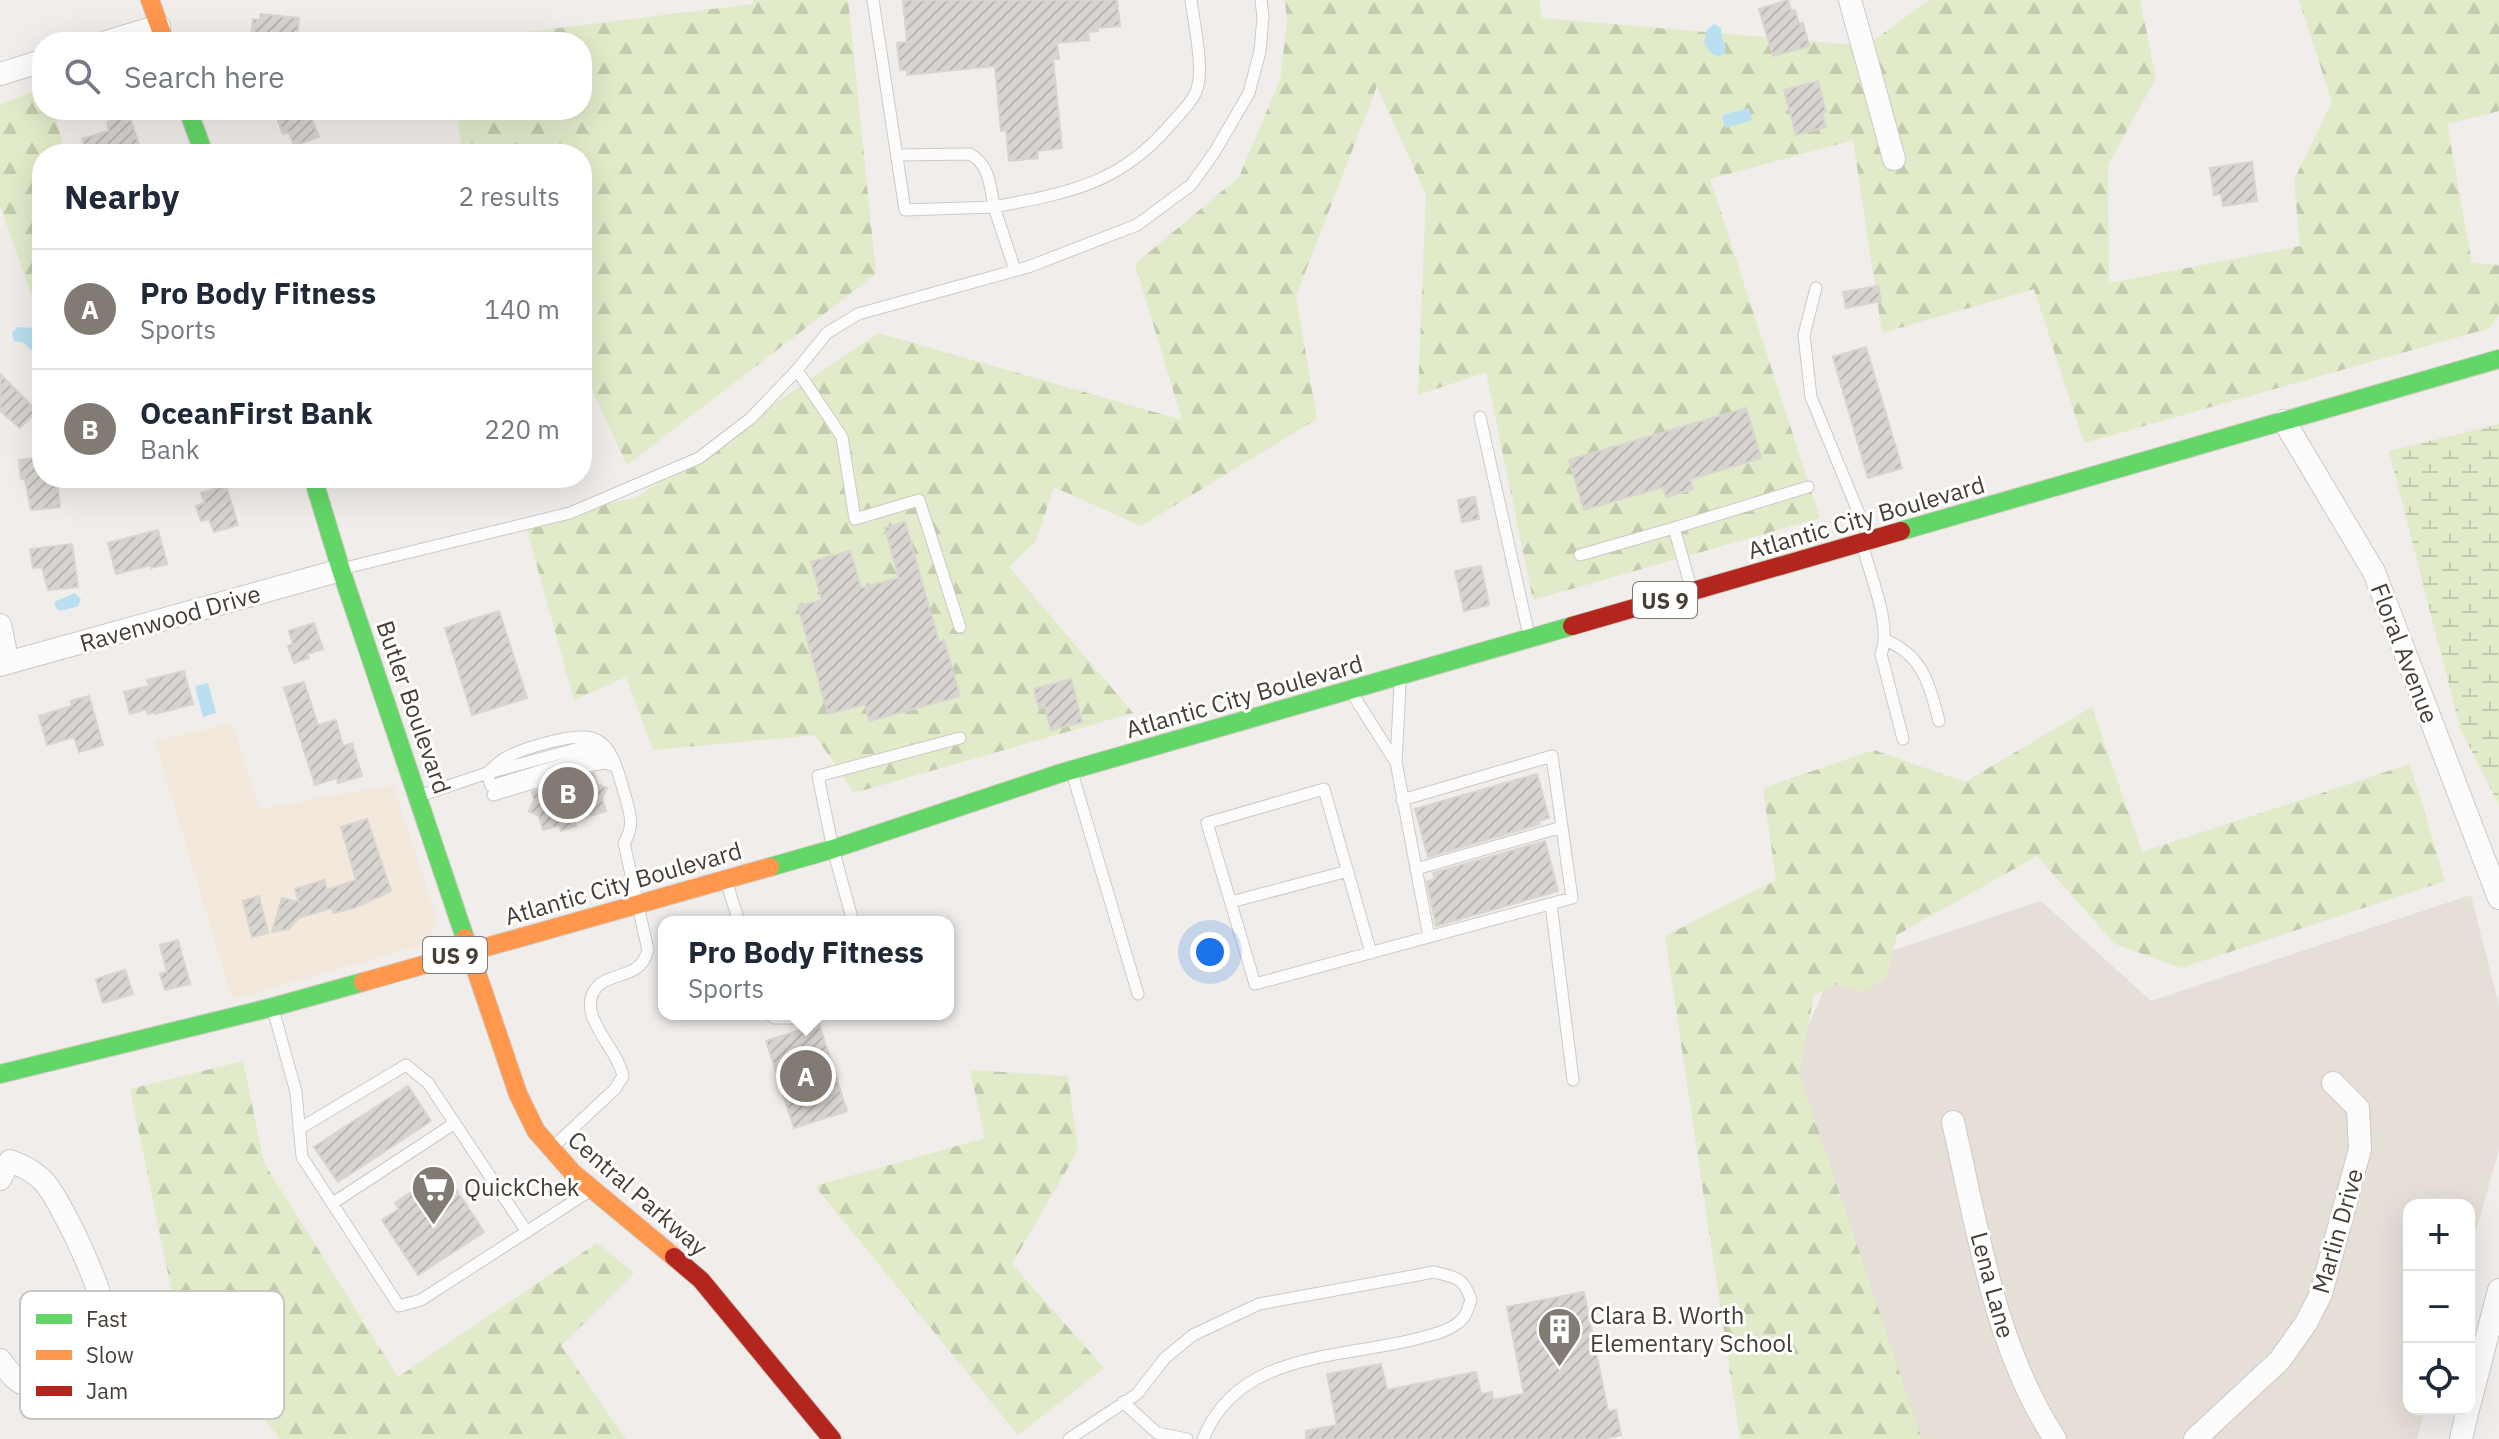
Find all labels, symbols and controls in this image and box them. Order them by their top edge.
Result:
search box [32,32,592,120]
icon: search [60,54,104,98]
text: Search here [124,57,285,96]
text: Nearby [64,174,179,218]
text: 2 results [458,179,560,213]
text: Pro Body Fitness [140,273,376,312]
text: A [81,292,99,326]
text: 140 m [484,292,560,326]
text: Sports [140,312,216,346]
text: OceanFirst Bank [140,393,373,432]
text: B [81,412,99,446]
text: 220 m [484,412,560,446]
text: Bank [140,432,199,466]
street label: Atlantic City Boulevard [1744,468,1988,566]
street label: Ravenwood Drive [76,577,264,659]
street label: Floral Avenue [2364,579,2446,727]
road number: US 9 [1633,582,1697,618]
street label: Butler Boulevard [369,616,459,798]
street label: Atlantic City Boulevard [1122,647,1366,745]
pin: B [542,763,594,823]
street label: Atlantic City Boulevard [501,834,745,932]
popup [658,916,954,1020]
text: Pro Body Fitness [688,932,924,971]
your location [1190,932,1230,972]
road number: US 9 [423,937,487,973]
text: Sports [688,971,764,1005]
pin: A [780,1046,832,1106]
street label: Central Parkway [561,1123,715,1263]
supermarket icon: QuickChek [409,1163,457,1226]
street label: Marlin Drive [2304,1165,2370,1297]
place label: QuickChek [464,1171,580,1203]
map controls [2403,1199,2475,1415]
button: + [2403,1199,2475,1271]
street label: Lena Lane [1963,1228,2023,1342]
button: − [2403,1271,2475,1343]
legend [20,1291,284,1419]
place label: Clara B. Worth Elementary School [1590,1299,1792,1359]
text: Fast [86,1304,127,1333]
building icon: Clara B. Worth Elementary School [1535,1305,1583,1368]
text: Slow [86,1340,134,1369]
button: locate [2403,1343,2475,1415]
text: Jam [86,1376,128,1405]

